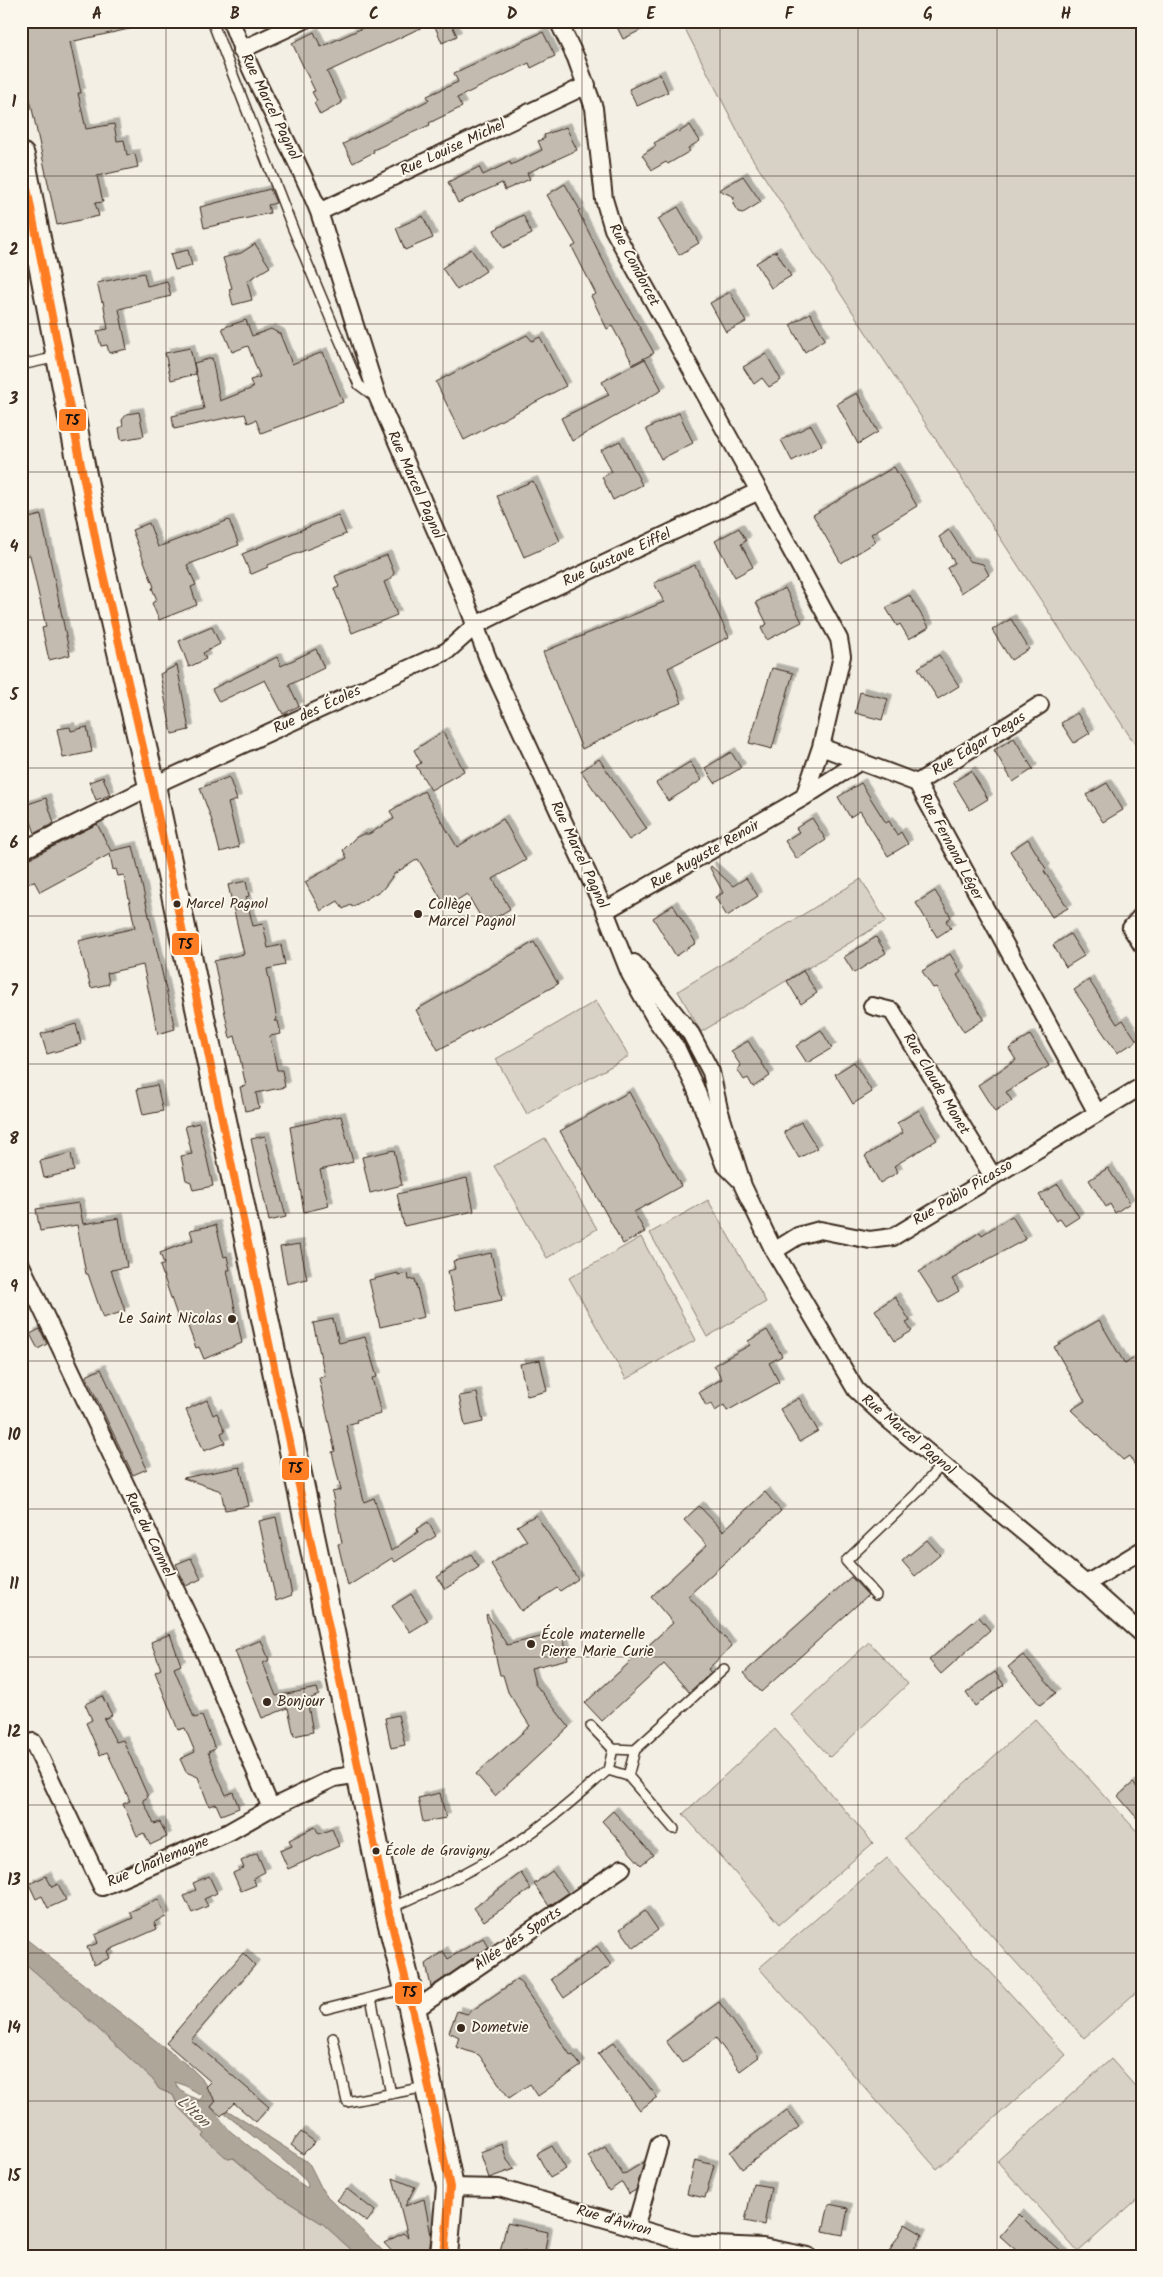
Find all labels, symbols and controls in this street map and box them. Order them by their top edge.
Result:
text: A [92,2,102,27]
text: B [230,2,240,27]
text: C [369,2,379,27]
text: D [507,2,518,27]
text: E [647,2,657,27]
text: F [785,2,795,27]
text: G [923,2,933,27]
text: H [1061,2,1071,27]
street label: Rue Marcel Pagnol [234,49,306,165]
text: 1 [12,90,17,115]
street label: Rue Louise Michel [396,113,510,183]
street label: Rue Condorcet [602,219,666,311]
text: 2 [9,238,19,263]
text: 3 [9,387,19,412]
line badge: T5 [58,408,87,432]
text: T5 [65,410,81,432]
street label: Rue Marcel Pagnol [380,427,450,543]
street label: Rue Gustave Eiffel [559,522,676,594]
text: 4 [10,535,19,560]
street label: Rue des Écoles [269,679,365,741]
text: 5 [9,683,20,708]
street label: Rue Edgar Degas [927,705,1031,783]
street label: Rue Fernand Léger [913,789,990,906]
street label: Rue Marcel Pagnol [544,797,615,913]
street label: Rue Auguste Renoir [646,813,765,896]
text: 6 [10,831,19,856]
place label: Marcel Pagnol [186,893,268,915]
place label: Collège Marcel Pagnol [428,893,516,934]
marker: Marcel Pagnol [172,899,182,909]
marker: Collège Marcel Pagnol [412,908,424,920]
line badge: T5 [171,932,200,956]
text: T5 [178,934,194,956]
text: 7 [10,979,18,1004]
street label: Rue Claude Monet [896,1028,976,1140]
text: 8 [9,1127,19,1152]
street label: Rue Pablo Picasso [908,1153,1018,1232]
text: 9 [10,1275,18,1300]
place label: Le Saint Nicolas [118,1307,223,1331]
marker: Le Saint Nicolas [226,1313,238,1325]
street label: Rue Marcel Pagnol [856,1388,961,1482]
text: 10 [7,1423,21,1448]
line badge: T5 [281,1457,310,1481]
text: T5 [288,1458,304,1480]
street label: Rue du Carmel [118,1488,180,1582]
text: 11 [9,1572,19,1597]
place label: École maternelle Pierre Marie Curie [541,1623,654,1664]
marker: École maternelle Pierre Marie Curie [525,1638,537,1650]
place label: Bonjour [277,1690,325,1714]
marker: Bonjour [261,1696,273,1708]
text: 12 [7,1720,21,1745]
street label: Rue Charlemagne [103,1830,213,1894]
place label: École de Gravigny [385,1840,490,1862]
marker: École de Gravigny [371,1846,381,1856]
text: 13 [7,1868,21,1893]
street label: Allée des Sports [469,1900,567,1977]
line badge: T5 [394,1981,423,2005]
text: T5 [402,1982,418,2004]
text: 14 [7,2016,21,2041]
place label: Dometvie [471,2016,529,2040]
marker: Dometvie [455,2022,467,2034]
water label: L'Iton [171,2090,217,2135]
text: 15 [8,2164,22,2189]
street label: Rue d'Aviron [574,2199,654,2243]

